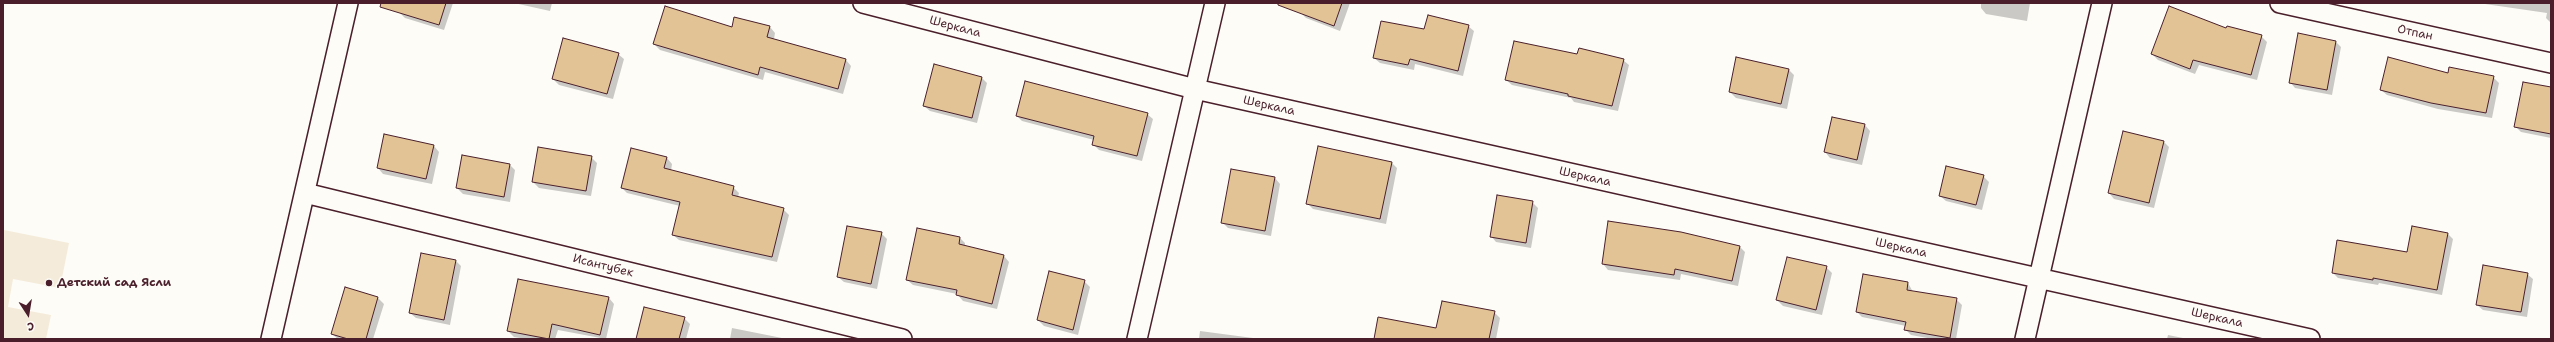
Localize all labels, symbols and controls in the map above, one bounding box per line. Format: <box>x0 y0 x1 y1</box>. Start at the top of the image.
street label: Шеркала <box>928 13 982 41</box>
street label: Отпан <box>2396 22 2434 44</box>
street label: Шеркала <box>1242 93 1296 119</box>
street label: Шеркала <box>1558 164 1612 190</box>
street label: Шеркала <box>1874 235 1928 261</box>
street label: Исантубек <box>571 252 635 280</box>
place label: Детский сад Ясли <box>57 276 171 290</box>
marker: Детский сад Ясли <box>44 278 54 288</box>
north arrow <box>8 294 48 334</box>
street label: Шеркала <box>2190 305 2244 331</box>
text: С <box>26 318 35 334</box>

